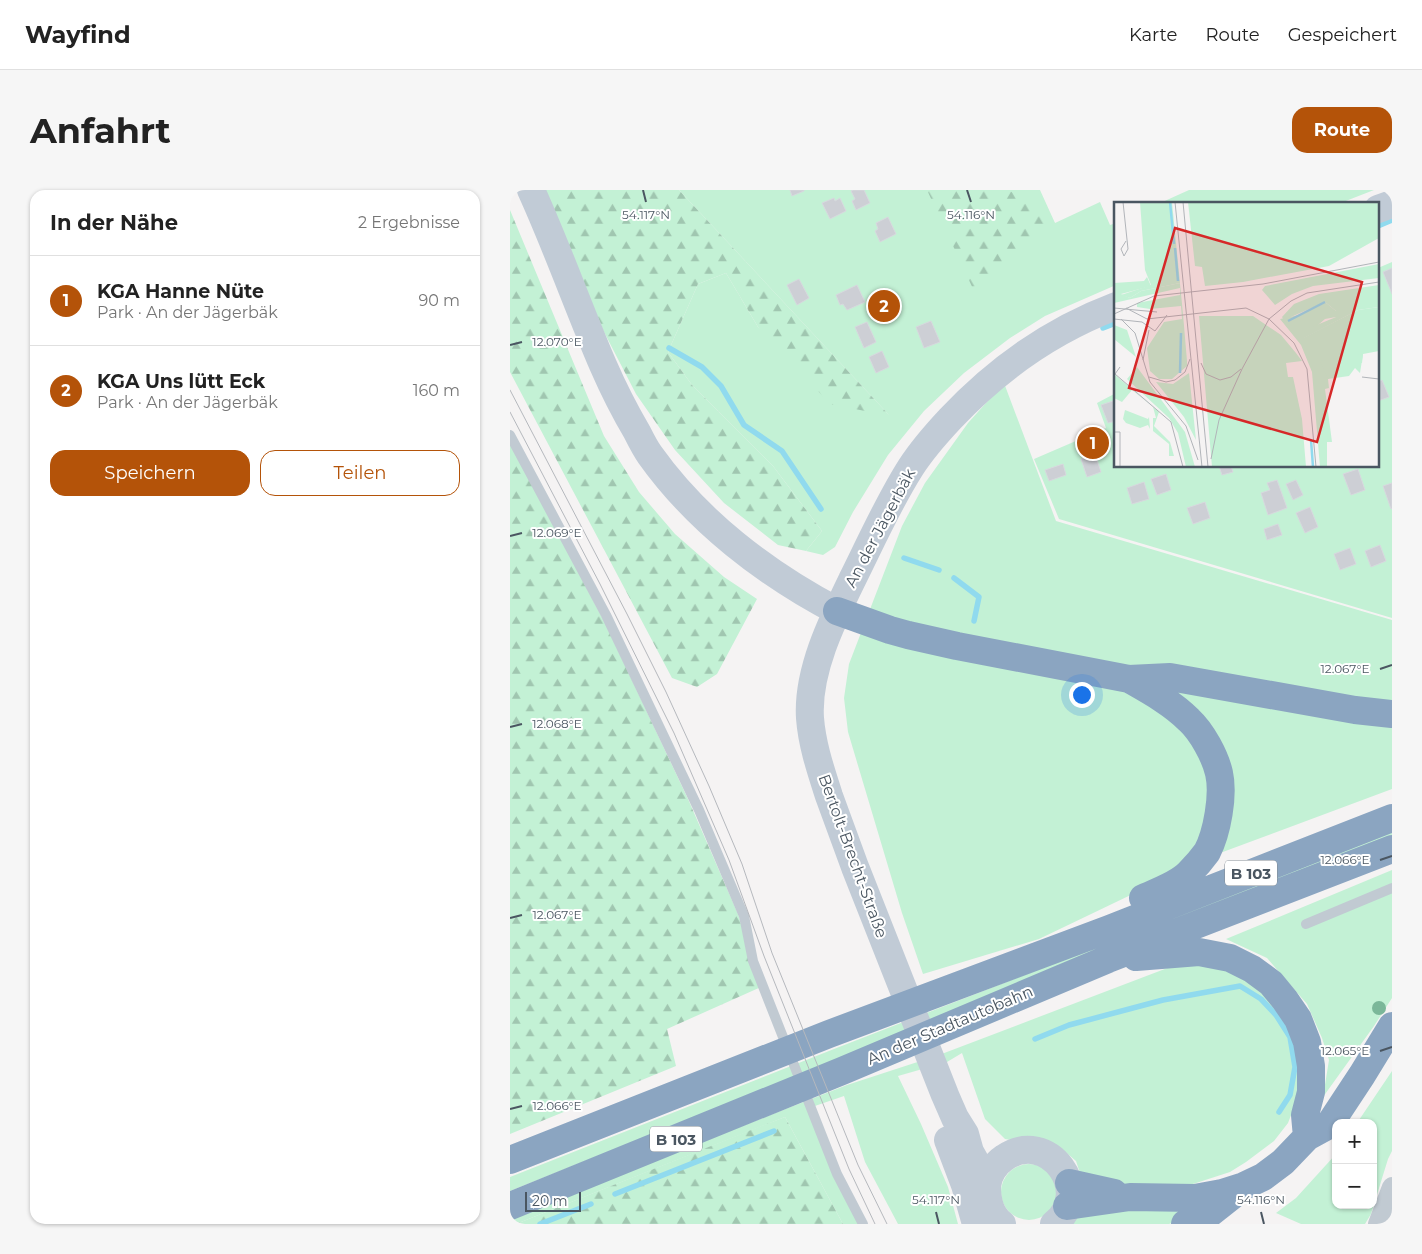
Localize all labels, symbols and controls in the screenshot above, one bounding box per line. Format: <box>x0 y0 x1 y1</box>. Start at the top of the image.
text: Wayfind <box>25 20 131 49</box>
text: Karte <box>1129 24 1177 46</box>
text: Route <box>1205 24 1260 46</box>
text: Gespeichert <box>1288 24 1397 46</box>
button: Route <box>1292 107 1392 153</box>
text: Anfahrt <box>30 109 171 152</box>
inset map <box>1114 202 1379 468</box>
text: 54.117°N <box>622 207 670 222</box>
text: 54.116°N <box>947 207 995 222</box>
text: In der Nähe <box>50 210 178 235</box>
text: 2 Ergebnisse <box>358 213 460 232</box>
text: KGA Hanne Nüte <box>97 280 264 303</box>
pin: 2 <box>868 287 900 325</box>
text: 1 <box>63 291 69 310</box>
text: 90 m <box>418 291 460 310</box>
text: Park · An der Jägerbäk <box>97 303 278 322</box>
text: 12.070°E <box>532 334 582 349</box>
text: KGA Uns lütt Eck <box>97 370 265 393</box>
text: 2 <box>61 381 71 400</box>
text: 160 m <box>413 381 460 400</box>
text: Park · An der Jägerbäk <box>97 393 278 412</box>
pin: 1 <box>1077 424 1109 462</box>
button: Speichern <box>50 450 250 496</box>
button: Teilen <box>260 450 460 496</box>
street label: An der Jägerbäk <box>841 465 920 591</box>
text: 12.069°E <box>532 525 582 540</box>
text: 12.067°E <box>1320 661 1370 676</box>
your location <box>1069 682 1095 708</box>
text: 12.068°E <box>532 716 582 731</box>
street label: Bertolt-Brecht-Straße <box>814 771 892 941</box>
text: 12.066°E <box>1320 852 1370 867</box>
road number: B 103 <box>1225 860 1277 886</box>
text: 12.067°E <box>532 907 582 922</box>
street label: An der Stadtautobahn <box>864 981 1036 1069</box>
text: 12.065°E <box>1321 1043 1369 1058</box>
text: 12.066°E <box>532 1098 582 1113</box>
map controls <box>1332 1119 1377 1209</box>
button: + <box>1332 1119 1377 1164</box>
road number: B 103 <box>650 1126 702 1152</box>
button: − <box>1332 1164 1377 1209</box>
scale bar <box>525 1189 581 1212</box>
text: 20 m <box>532 1192 568 1210</box>
text: 54.117°N <box>912 1192 960 1207</box>
text: 54.116°N <box>1237 1192 1285 1207</box>

